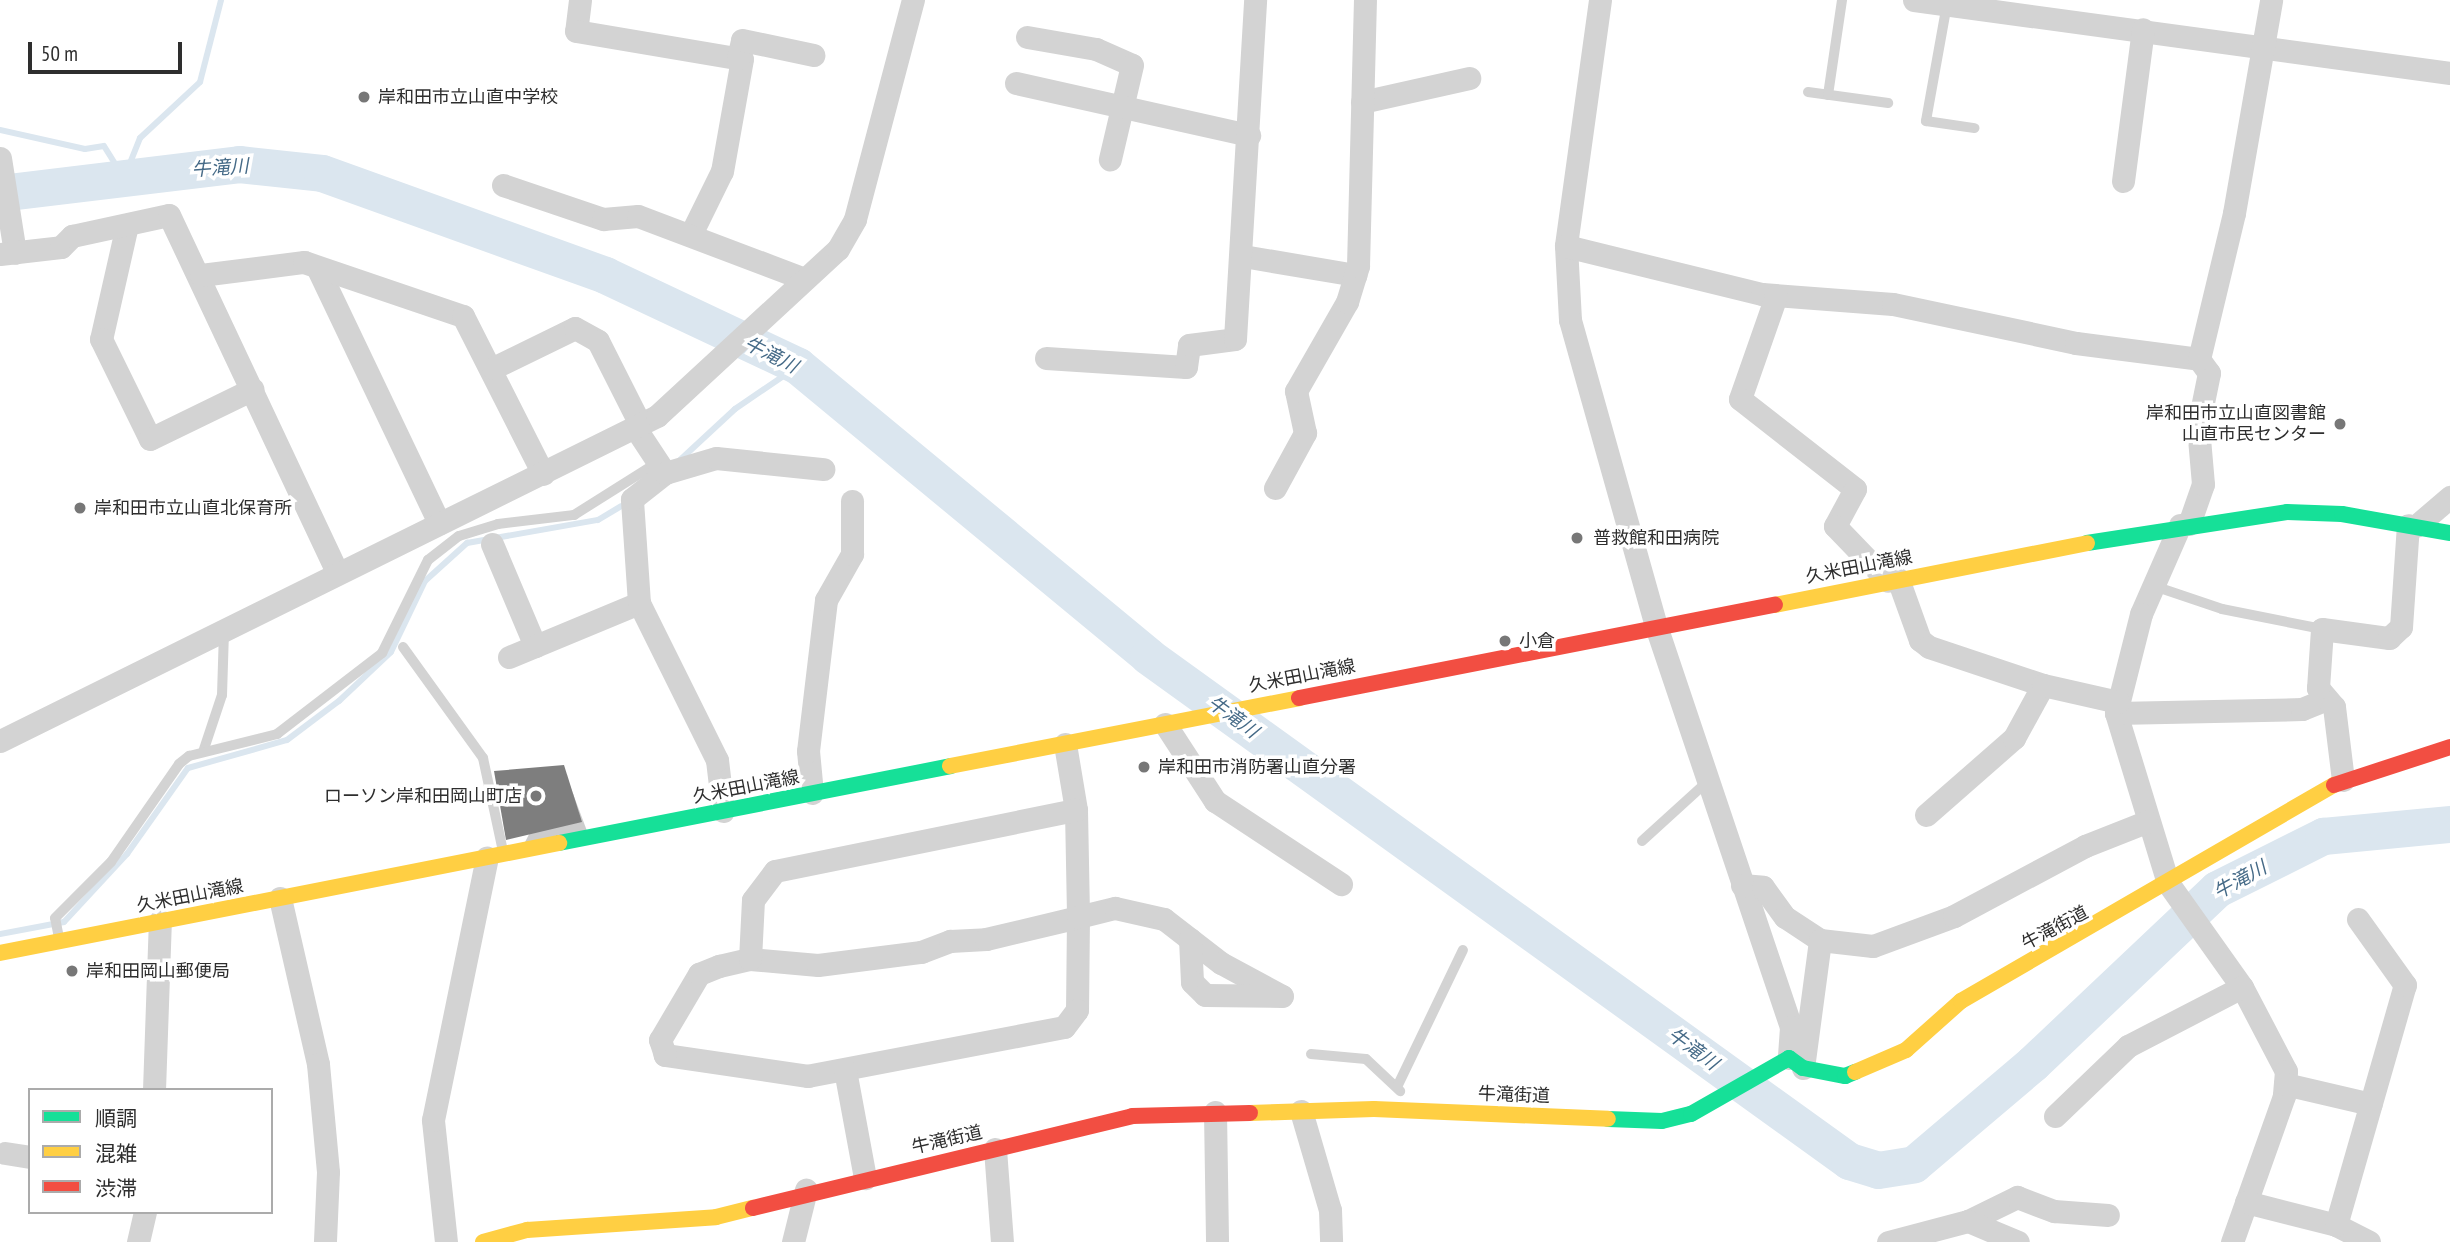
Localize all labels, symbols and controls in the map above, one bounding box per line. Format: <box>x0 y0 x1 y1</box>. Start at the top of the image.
scale bar <box>32 28 186 72</box>
text: 50 m <box>41 40 78 67</box>
place label: 岸和田市立山直中学校 <box>378 86 558 108</box>
marker: 岸和田市立山直中学校 <box>356 89 372 105</box>
water label: 牛滝川 <box>191 155 249 181</box>
water label: 牛滝川 <box>740 332 802 378</box>
place label: 岸和田市立山直図書館 山直市民センター <box>2146 403 2326 446</box>
marker: 岸和田市立山直図書館 山直市民センター <box>2332 416 2348 432</box>
place label: 岸和田市立山直北保育所 <box>94 497 292 519</box>
marker: 岸和田市立山直北保育所 <box>72 500 88 516</box>
place label: 普救館和田病院 <box>1593 527 1719 549</box>
marker: 普救館和田病院 <box>1567 528 1587 548</box>
street label: 久米田山滝線 <box>1804 546 1914 588</box>
place label: 小倉 <box>1519 630 1555 652</box>
marker: 小倉 <box>1497 633 1513 649</box>
street label: 久米田山滝線 <box>1247 655 1357 697</box>
water label: 牛滝川 <box>1203 691 1263 743</box>
place label: 岸和田市消防署山直分署 <box>1158 756 1356 778</box>
marker: 岸和田市消防署山直分署 <box>1136 759 1152 775</box>
street label: 久米田山滝線 <box>691 766 801 808</box>
place label: ローソン岸和田岡山町店 <box>324 785 522 807</box>
marker: ローソン岸和田岡山町店 <box>528 788 544 804</box>
water label: 牛滝川 <box>2210 856 2270 904</box>
street label: 久米田山滝線 <box>135 875 245 917</box>
street label: 牛滝街道 <box>2018 902 2092 954</box>
place label: 岸和田岡山郵便局 <box>86 960 230 982</box>
marker: 岸和田岡山郵便局 <box>64 963 80 979</box>
water label: 牛滝川 <box>1663 1023 1723 1075</box>
street label: 牛滝街道 <box>1478 1083 1550 1107</box>
legend <box>28 1088 273 1214</box>
text: 順調 <box>95 1105 137 1132</box>
street label: 牛滝街道 <box>909 1121 985 1159</box>
text: 混雑 <box>95 1140 137 1167</box>
text: 渋滞 <box>95 1175 137 1202</box>

